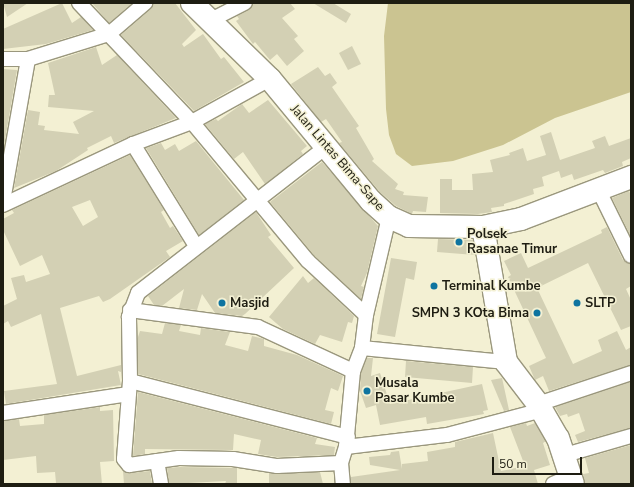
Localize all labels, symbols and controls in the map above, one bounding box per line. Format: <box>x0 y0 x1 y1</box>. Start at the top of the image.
street label: Jalan Lintas Bima-Sape <box>287 102 387 214</box>
place label: Polsek Rasanae Timur <box>467 227 557 258</box>
marker: Polsek Rasanae Timur <box>454 237 464 247</box>
place label: Terminal Kumbe <box>442 278 541 294</box>
marker: Terminal Kumbe <box>429 281 439 291</box>
place label: Masjid <box>230 295 269 311</box>
place label: SLTP <box>585 295 615 311</box>
marker: Masjid <box>217 298 227 308</box>
marker: SLTP <box>572 298 582 308</box>
place label: SMPN 3 KOta Bima <box>412 305 529 321</box>
marker: SMPN 3 KOta Bima <box>532 308 542 318</box>
place label: Musala Pasar Kumbe <box>375 376 455 407</box>
marker: Musala Pasar Kumbe <box>362 386 372 396</box>
scale bar <box>494 449 584 475</box>
text: 50 m <box>499 456 527 472</box>

